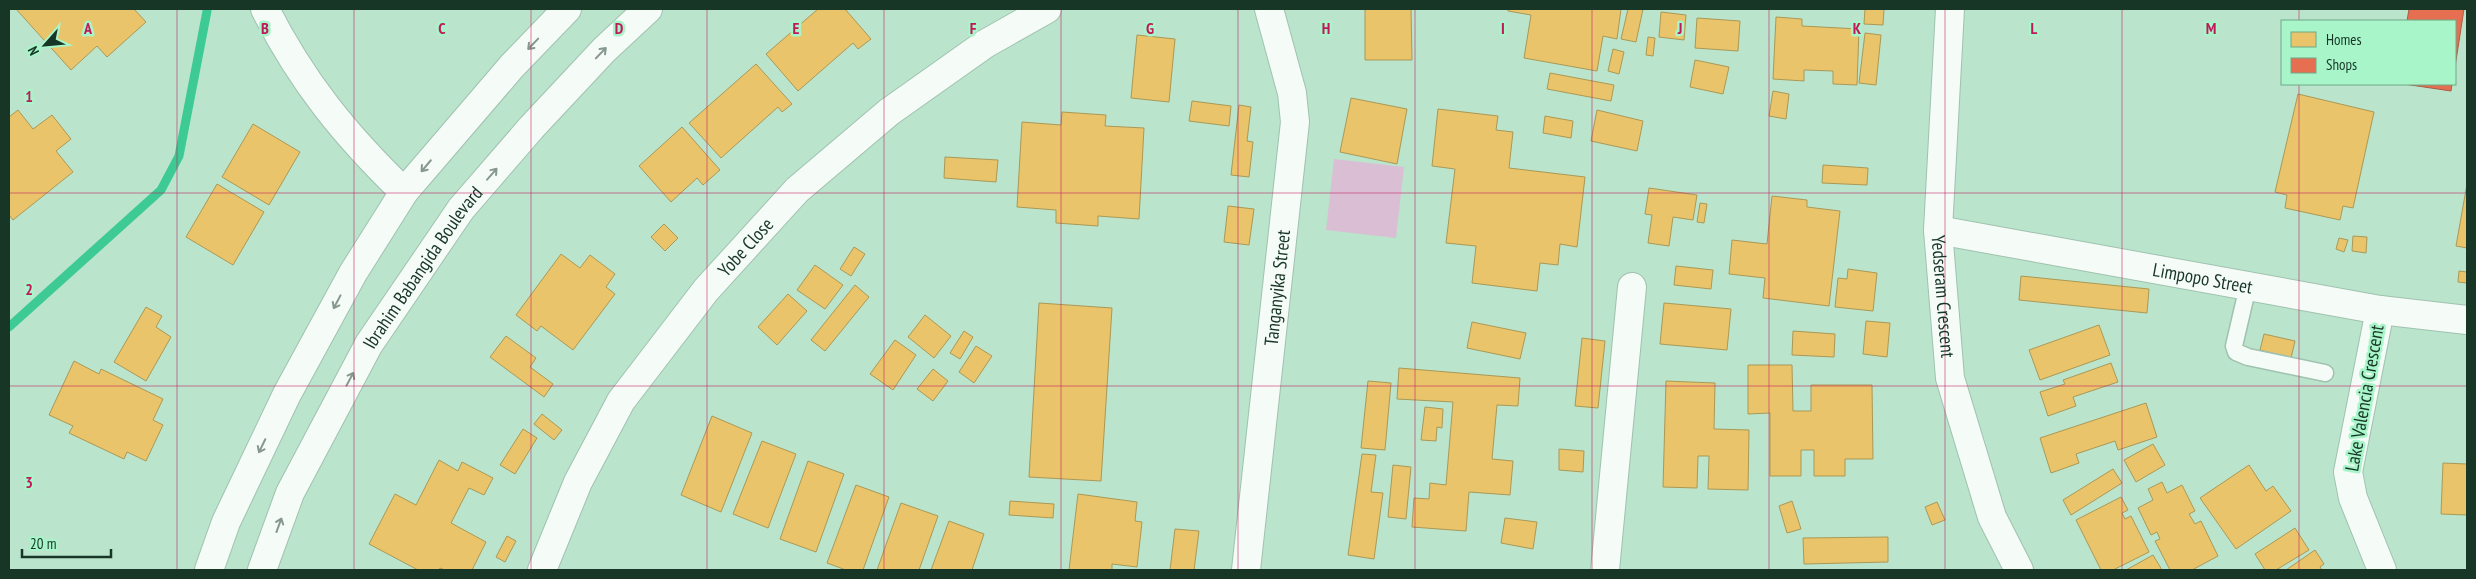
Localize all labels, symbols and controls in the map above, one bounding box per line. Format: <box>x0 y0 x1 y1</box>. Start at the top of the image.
text: A <box>83 18 93 38</box>
text: B <box>261 18 269 38</box>
text: C <box>438 18 446 38</box>
text: D <box>615 18 624 38</box>
text: E <box>793 18 800 38</box>
text: F <box>970 18 977 38</box>
text: G <box>1146 18 1154 38</box>
text: H <box>1322 18 1330 38</box>
text: I <box>1501 18 1505 38</box>
text: J <box>1677 18 1682 38</box>
text: K <box>1853 18 1862 38</box>
text: L <box>2031 18 2038 38</box>
text: M <box>2206 18 2216 38</box>
north arrow <box>20 20 70 70</box>
legend <box>2281 20 2456 85</box>
text: Homes <box>2326 30 2362 49</box>
one-way arrow <box>527 38 539 50</box>
text: N <box>24 43 43 58</box>
one-way arrow <box>595 47 607 60</box>
text: Shops <box>2326 55 2357 74</box>
text: 1 <box>25 86 33 106</box>
one-way arrow <box>421 160 432 173</box>
one-way arrow <box>486 167 497 180</box>
street label: Ibrahim Babangida Boulevard <box>357 181 488 352</box>
street label: Yobe Close <box>712 212 778 281</box>
street label: Tanganyika Street <box>1259 228 1295 347</box>
street label: Yedseram Crescent <box>1926 234 1960 359</box>
street label: Limpopo Street <box>2151 257 2255 299</box>
text: 2 <box>25 279 33 299</box>
one-way arrow <box>332 294 341 309</box>
street label: Lake Valencia Crescent <box>2339 322 2389 473</box>
one-way arrow <box>346 372 355 387</box>
one-way arrow <box>257 438 267 453</box>
text: 3 <box>25 472 33 492</box>
one-way arrow <box>275 517 284 532</box>
scale bar <box>22 526 111 558</box>
text: 20 m <box>30 534 56 553</box>

